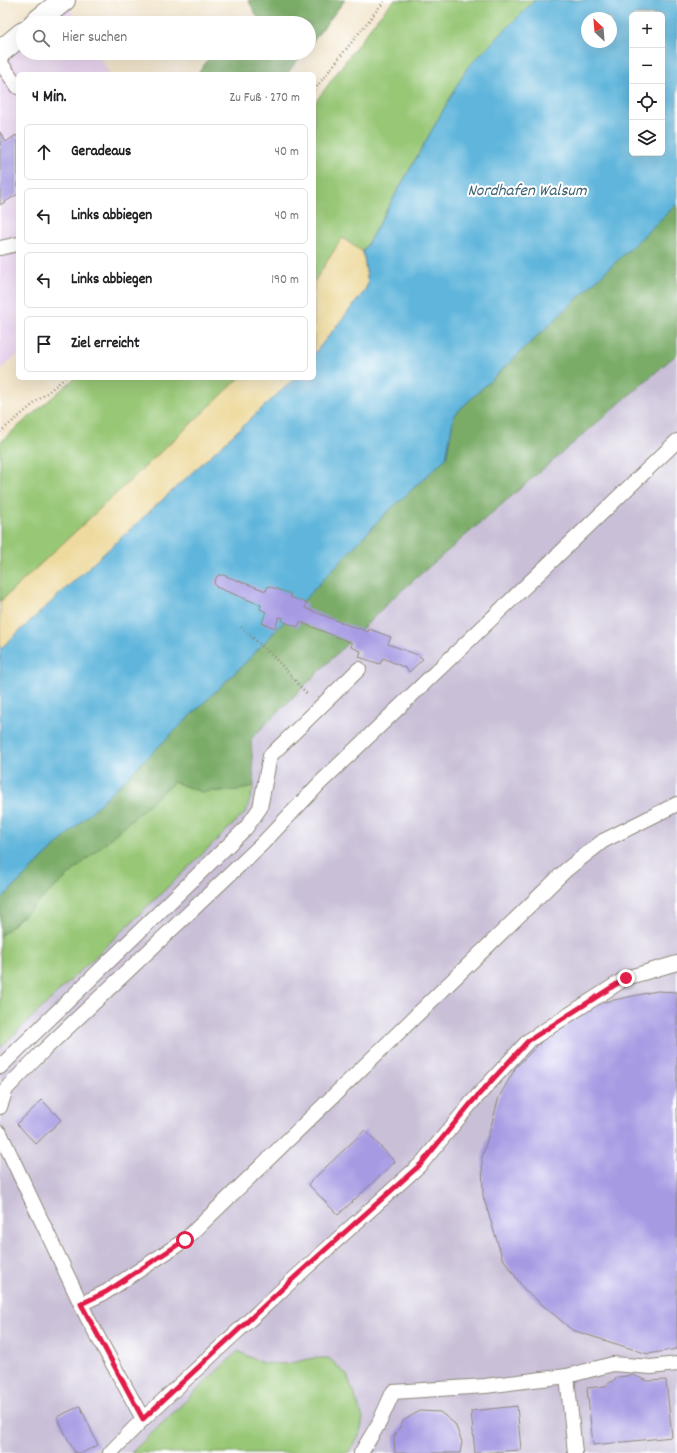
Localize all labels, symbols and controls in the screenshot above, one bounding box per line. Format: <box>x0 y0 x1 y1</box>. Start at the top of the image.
north arrow <box>581 12 617 48</box>
map controls <box>629 12 665 156</box>
button: + <box>629 12 665 48</box>
search box <box>16 16 316 60</box>
icon: search <box>30 27 52 49</box>
text: Hier suchen <box>62 27 127 49</box>
button: − <box>629 48 665 84</box>
button: locate <box>629 84 665 120</box>
text: 4 Min. <box>32 86 67 110</box>
text: Zu Fuß · 270 m <box>230 89 300 108</box>
button: layers <box>629 120 665 156</box>
icon: ahead <box>33 141 55 163</box>
text: Geradeaus <box>71 141 131 163</box>
text: 40 m <box>275 143 299 162</box>
water label: Nordhafen Walsum <box>467 180 587 204</box>
icon: left <box>33 205 55 227</box>
text: Links abbiegen <box>71 205 152 227</box>
text: 40 m <box>275 207 299 226</box>
icon: left <box>33 269 55 291</box>
text: Links abbiegen <box>71 269 152 291</box>
text: 190 m <box>271 271 299 290</box>
icon: arrive <box>33 333 55 355</box>
text: Ziel erreicht <box>71 333 139 355</box>
route end <box>617 969 635 987</box>
route start <box>176 1231 194 1249</box>

